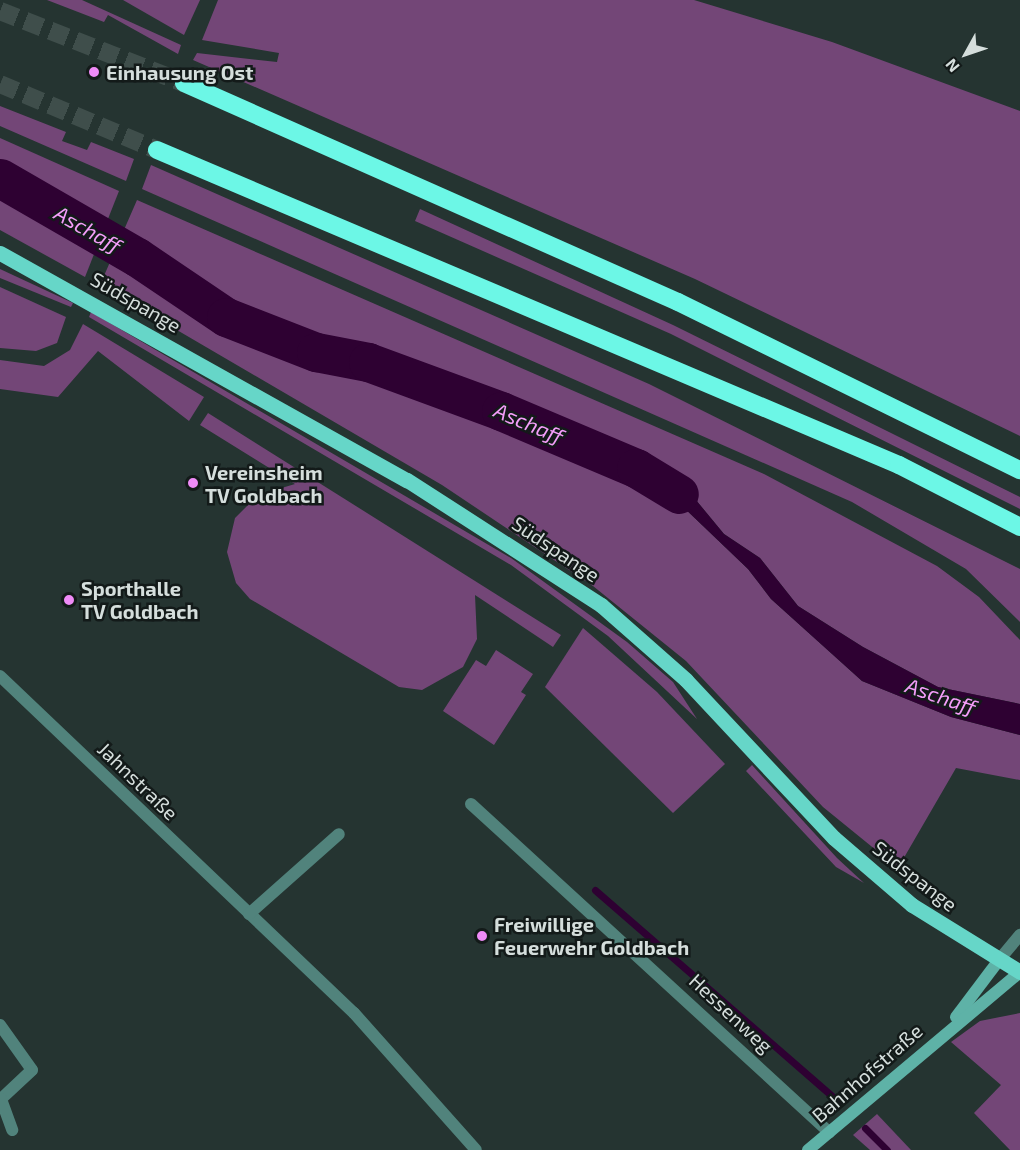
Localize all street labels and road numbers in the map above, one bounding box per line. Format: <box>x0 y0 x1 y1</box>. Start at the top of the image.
street label: Südspange <box>87 267 185 337</box>
street label: Südspange <box>508 511 604 587</box>
street label: Jahnstraße <box>93 737 183 825</box>
street label: Südspange <box>868 836 962 916</box>
street label: Hessenweg <box>684 968 778 1058</box>
street label: Bahnhofstraße <box>807 1019 927 1127</box>

